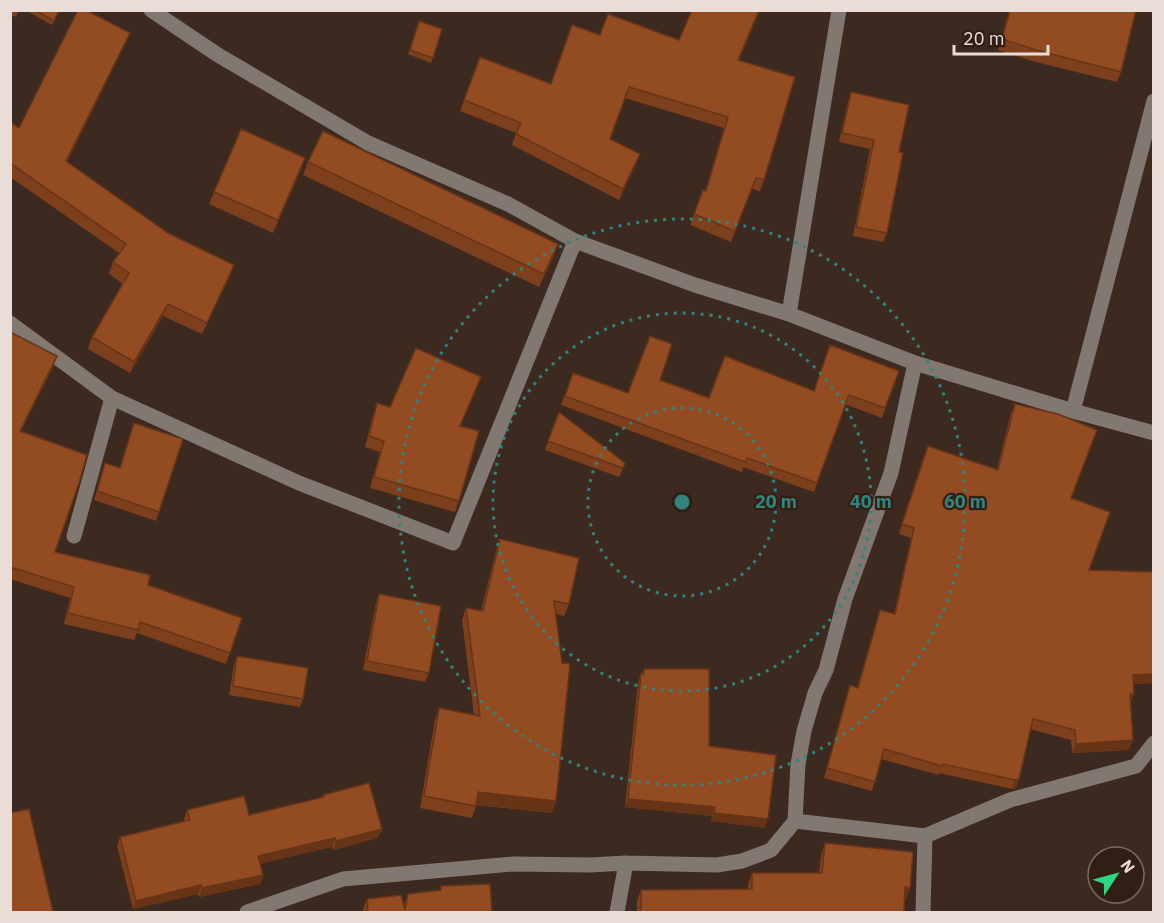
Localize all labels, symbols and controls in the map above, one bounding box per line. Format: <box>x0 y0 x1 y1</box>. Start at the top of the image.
scale bar <box>954 18 1048 56</box>
text: 20 m <box>963 27 1005 50</box>
text: 20 m <box>755 490 797 513</box>
text: 40 m <box>850 490 892 513</box>
text: 60 m <box>944 490 986 513</box>
centre of rings <box>672 492 692 512</box>
north arrow <box>1086 845 1146 905</box>
text: N <box>1117 856 1140 877</box>

